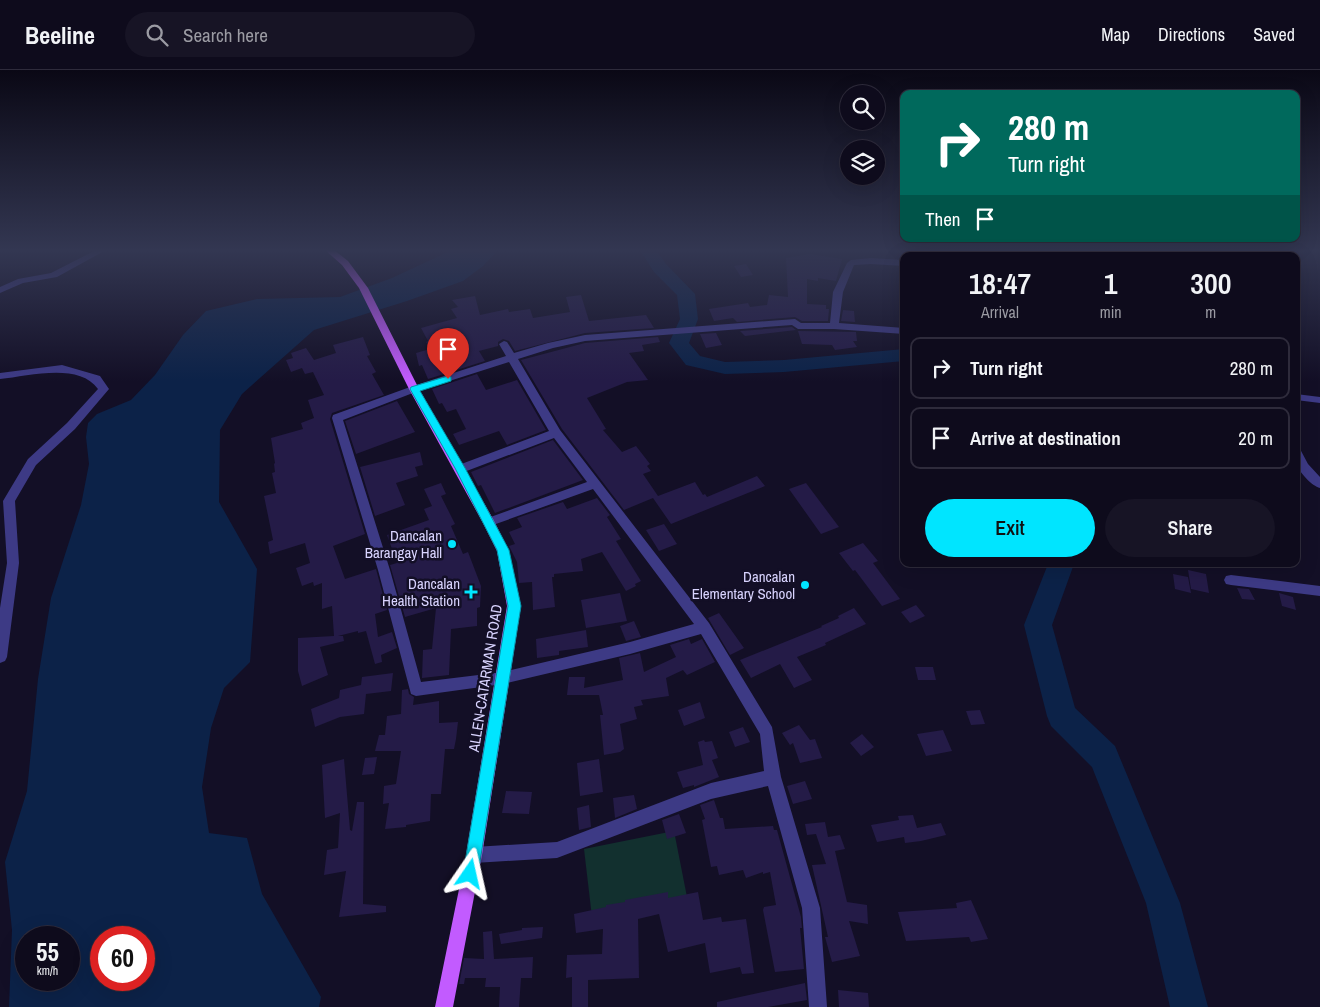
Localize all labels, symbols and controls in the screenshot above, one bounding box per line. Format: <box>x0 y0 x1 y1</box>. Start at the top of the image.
search box <box>125 12 475 57</box>
text: Beeline <box>25 19 95 51</box>
icon: search <box>143 21 171 49</box>
text: Search here <box>183 22 268 48</box>
text: Map <box>1101 22 1130 47</box>
text: Directions <box>1158 22 1225 47</box>
text: Saved <box>1253 22 1295 47</box>
map controls <box>840 85 885 185</box>
button: search <box>840 85 885 130</box>
text: 280 m <box>1008 104 1089 151</box>
icon: right <box>925 110 990 175</box>
button: layers <box>840 140 885 185</box>
text: Turn right <box>1008 149 1085 179</box>
icon: arrive <box>971 205 999 233</box>
text: Then <box>925 206 961 232</box>
text: 18:47 <box>969 263 1031 303</box>
text: 1 <box>1104 263 1118 303</box>
text: 300 <box>1190 263 1231 303</box>
text: Arrival <box>981 301 1019 323</box>
text: min <box>1100 301 1122 323</box>
text: m <box>1205 301 1216 323</box>
pin <box>427 328 469 379</box>
icon: arrive <box>434 335 462 363</box>
icon: right <box>927 354 955 382</box>
text: Turn right <box>970 355 1042 381</box>
text: 280 m <box>1230 355 1273 381</box>
icon: arrive <box>927 424 955 452</box>
text: Arrive at destination <box>970 425 1121 451</box>
text: 20 m <box>1238 425 1273 451</box>
button: Exit <box>925 499 1095 557</box>
button: Share <box>1105 499 1275 557</box>
place label: Dancalan Barangay Hall <box>365 525 442 563</box>
marker: Dancalan Barangay Hall <box>446 538 458 550</box>
place label: Dancalan Elementary School <box>692 566 795 604</box>
place label: Dancalan Health Station <box>382 573 460 611</box>
marker: Dancalan Elementary School <box>799 579 811 591</box>
marker: Dancalan Health Station <box>464 585 478 599</box>
street label: ALLEN-CATARMAN ROAD <box>463 603 507 754</box>
position arrow <box>443 847 495 899</box>
speed limit sign: 60 <box>90 926 155 991</box>
text: 55 <box>36 935 59 969</box>
text: km/h <box>37 963 58 979</box>

